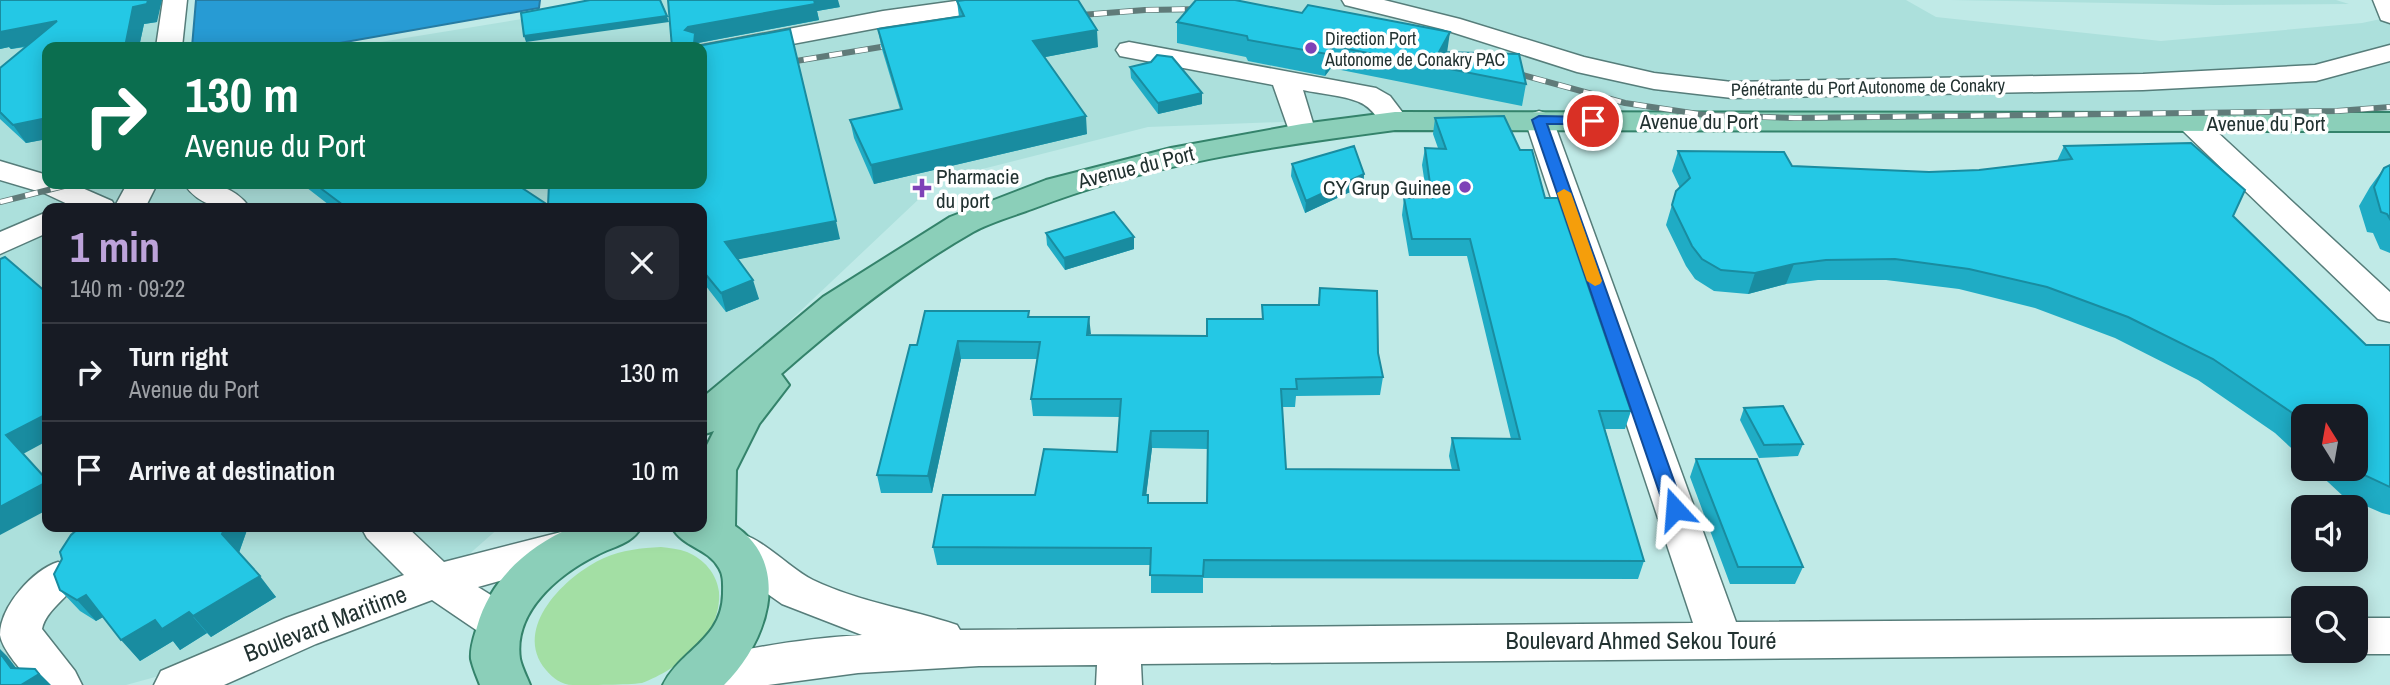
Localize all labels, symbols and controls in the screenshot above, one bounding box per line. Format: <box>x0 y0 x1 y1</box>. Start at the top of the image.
place label: Direction Port Autonome de Conakry PAC <box>1324 26 1505 72</box>
marker: Direction Port Autonome de Conakry PAC <box>1303 40 1319 56</box>
text: 130 m <box>185 61 299 127</box>
icon: right <box>70 70 161 161</box>
street label: Pénétrante du Port Autonome de Conakry <box>1731 72 2006 102</box>
pin <box>1563 91 1623 151</box>
icon: arrive <box>1574 102 1612 140</box>
street label: Avenue du Port <box>1639 107 1758 136</box>
street label: Avenue du Port <box>2206 109 2325 138</box>
text: Avenue du Port <box>185 124 365 167</box>
street label: Avenue du Port <box>1074 139 1197 196</box>
place label: Pharmacie du port <box>936 162 1019 215</box>
place label: CY Grup Guinee <box>1323 173 1451 202</box>
marker: CY Grup Guinee <box>1457 179 1473 195</box>
marker: Pharmacie du port <box>914 180 930 196</box>
text: 1 min <box>70 219 160 275</box>
button: close <box>605 226 679 300</box>
text: 140 m · 09:22 <box>70 273 185 304</box>
text: Turn right <box>129 339 228 374</box>
icon: right <box>70 353 108 391</box>
text: 130 m <box>620 355 679 390</box>
text: Avenue du Port <box>129 374 259 405</box>
north arrow <box>2291 404 2368 481</box>
map controls <box>2291 404 2368 663</box>
icon: arrive <box>70 451 108 489</box>
text: Arrive at destination <box>129 453 335 488</box>
text: 10 m <box>632 453 679 488</box>
position arrow <box>1638 472 1712 546</box>
button: sound <box>2291 495 2368 572</box>
street label: Boulevard Maritime <box>239 577 411 669</box>
button: search <box>2291 586 2368 663</box>
street label: Boulevard Ahmed Sekou Touré <box>1506 624 1776 656</box>

